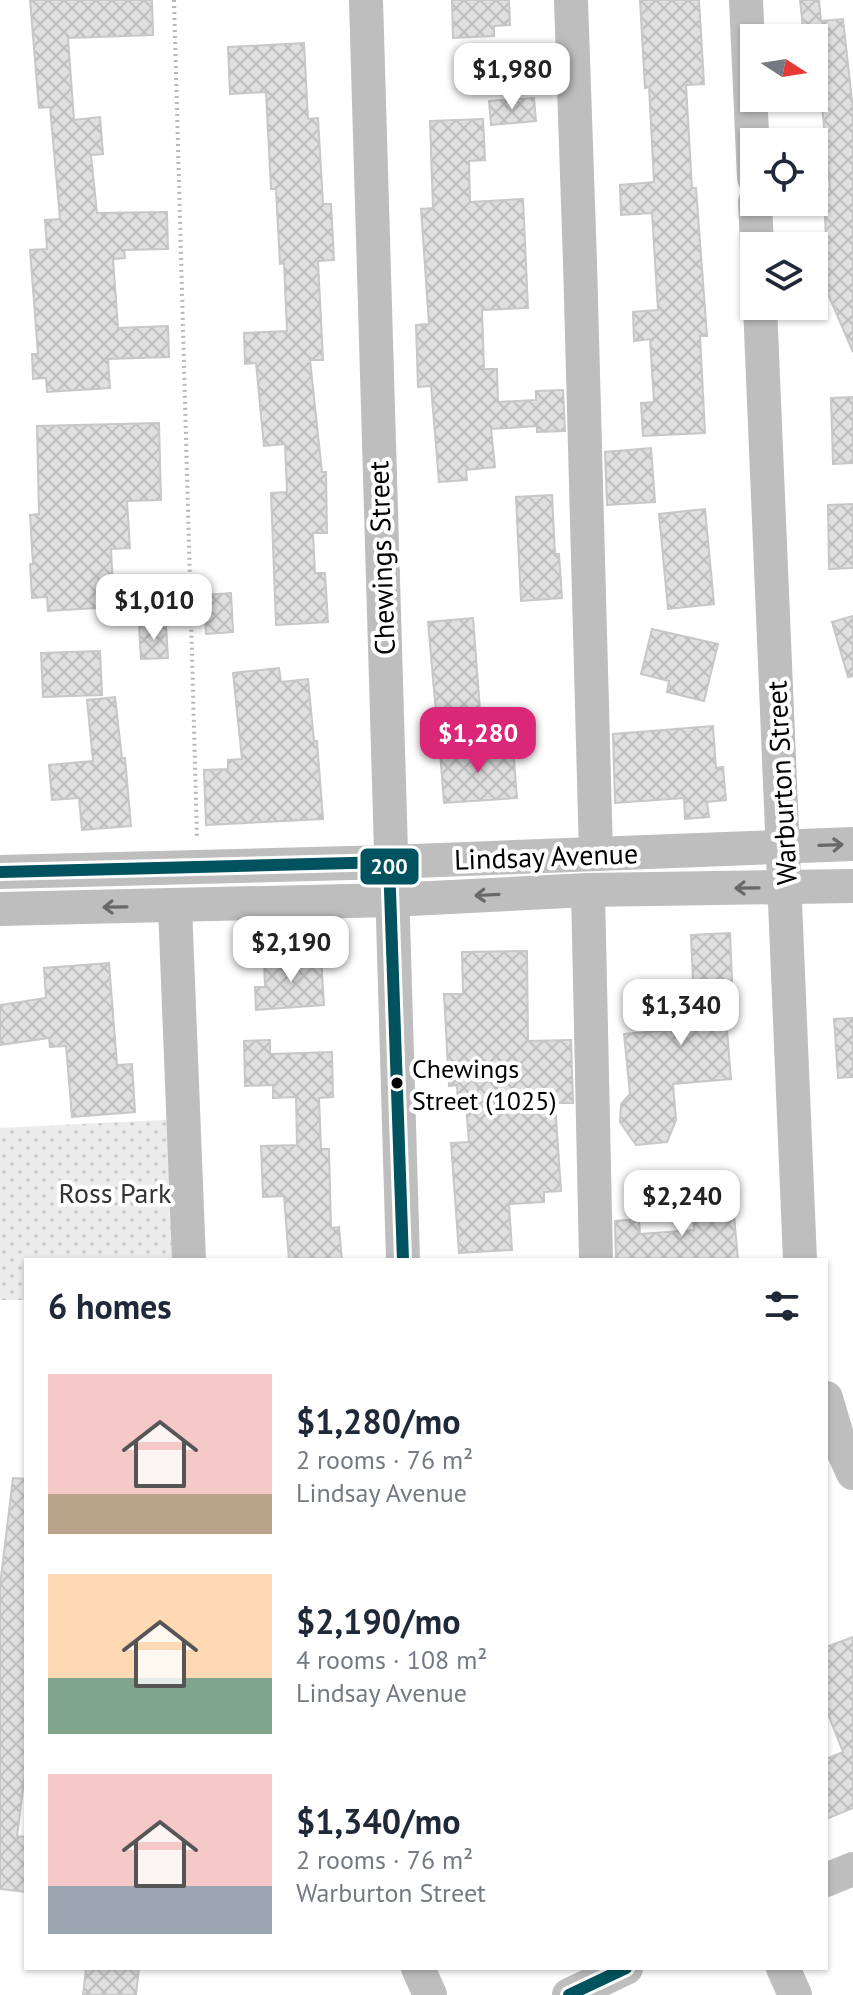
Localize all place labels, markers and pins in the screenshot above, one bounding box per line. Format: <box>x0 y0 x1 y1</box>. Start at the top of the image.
pin: $1,980 <box>447 43 577 111</box>
pin: $1,010 <box>89 574 219 642</box>
pin: $1,280 <box>413 707 543 775</box>
pin: $2,190 <box>226 916 356 984</box>
pin: $1,340 <box>616 979 746 1047</box>
place label: Chewings Street (1025) <box>412 1052 557 1117</box>
marker: Chewings Street (1025) <box>389 1075 405 1091</box>
pin: $2,240 <box>617 1170 747 1238</box>

